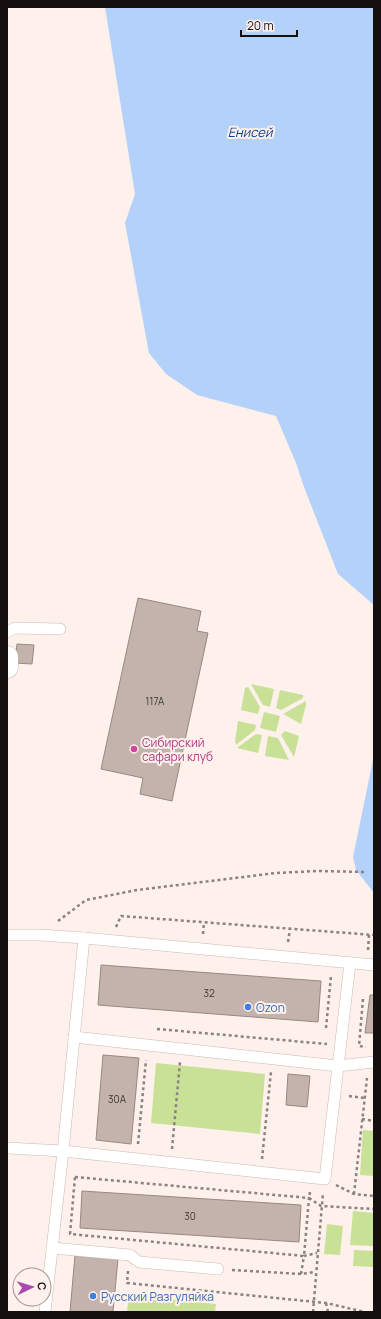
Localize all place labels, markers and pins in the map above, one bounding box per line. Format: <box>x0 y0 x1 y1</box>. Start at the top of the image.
place label: Сибирский сафари клуб <box>142 734 213 765</box>
marker: Сибирский сафари клуб <box>129 744 139 754</box>
place label: Ozon <box>256 999 285 1016</box>
marker: Ozon <box>243 1002 253 1012</box>
place label: Русский Разгуляйка <box>101 1288 214 1305</box>
marker: Русский Разгуляйка <box>88 1291 98 1301</box>

